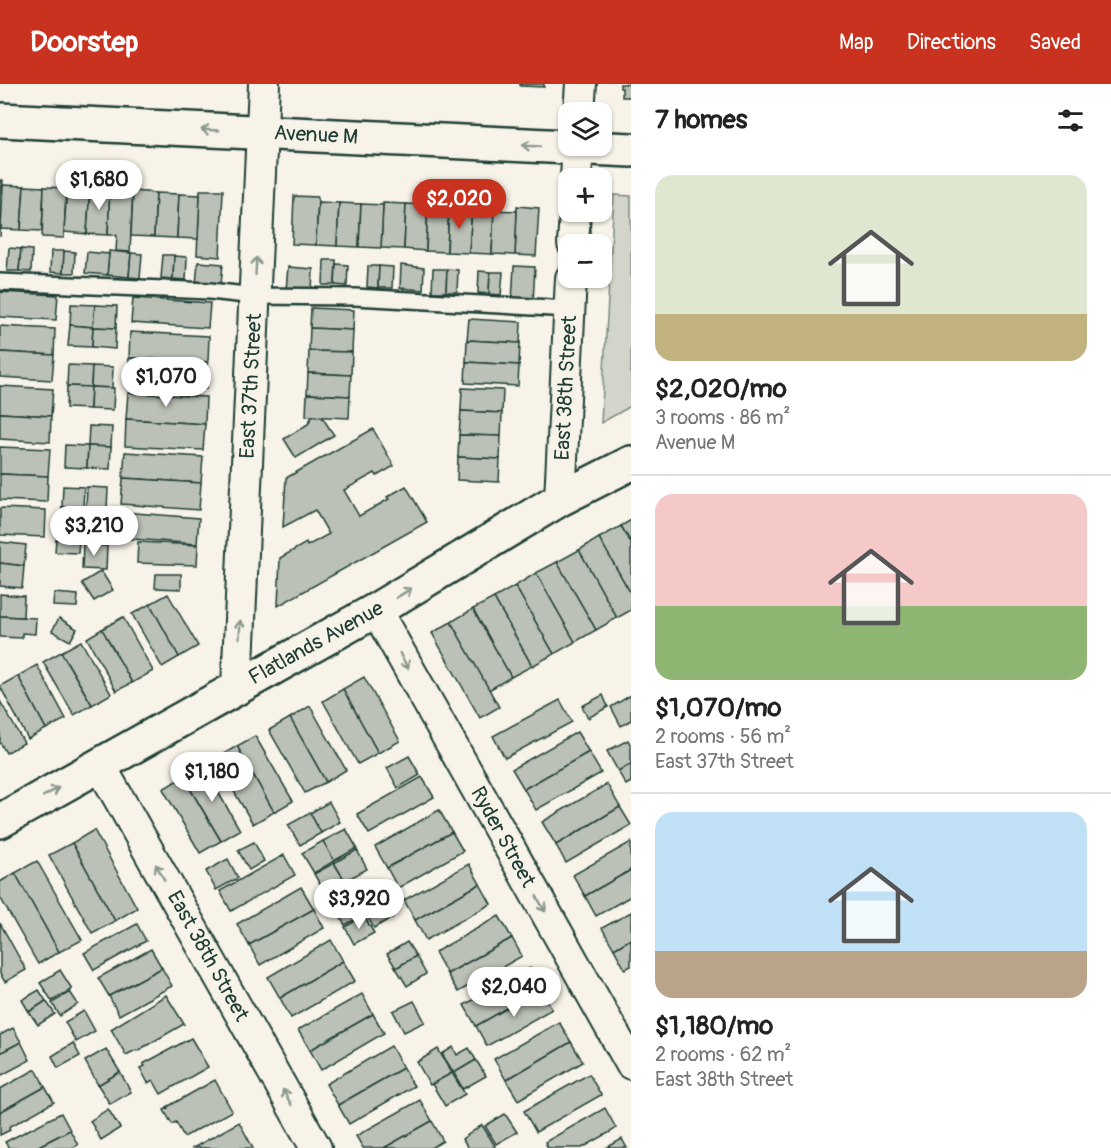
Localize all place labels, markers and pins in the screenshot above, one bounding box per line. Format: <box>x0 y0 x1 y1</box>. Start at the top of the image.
pin: $1,680 <box>50 160 148 211</box>
pin: $2,020 <box>410 179 508 230</box>
pin: $1,070 <box>117 357 215 408</box>
pin: $3,210 <box>45 506 143 557</box>
pin: $1,180 <box>163 752 261 803</box>
pin: $3,920 <box>310 879 408 930</box>
pin: $2,040 <box>465 967 563 1018</box>

